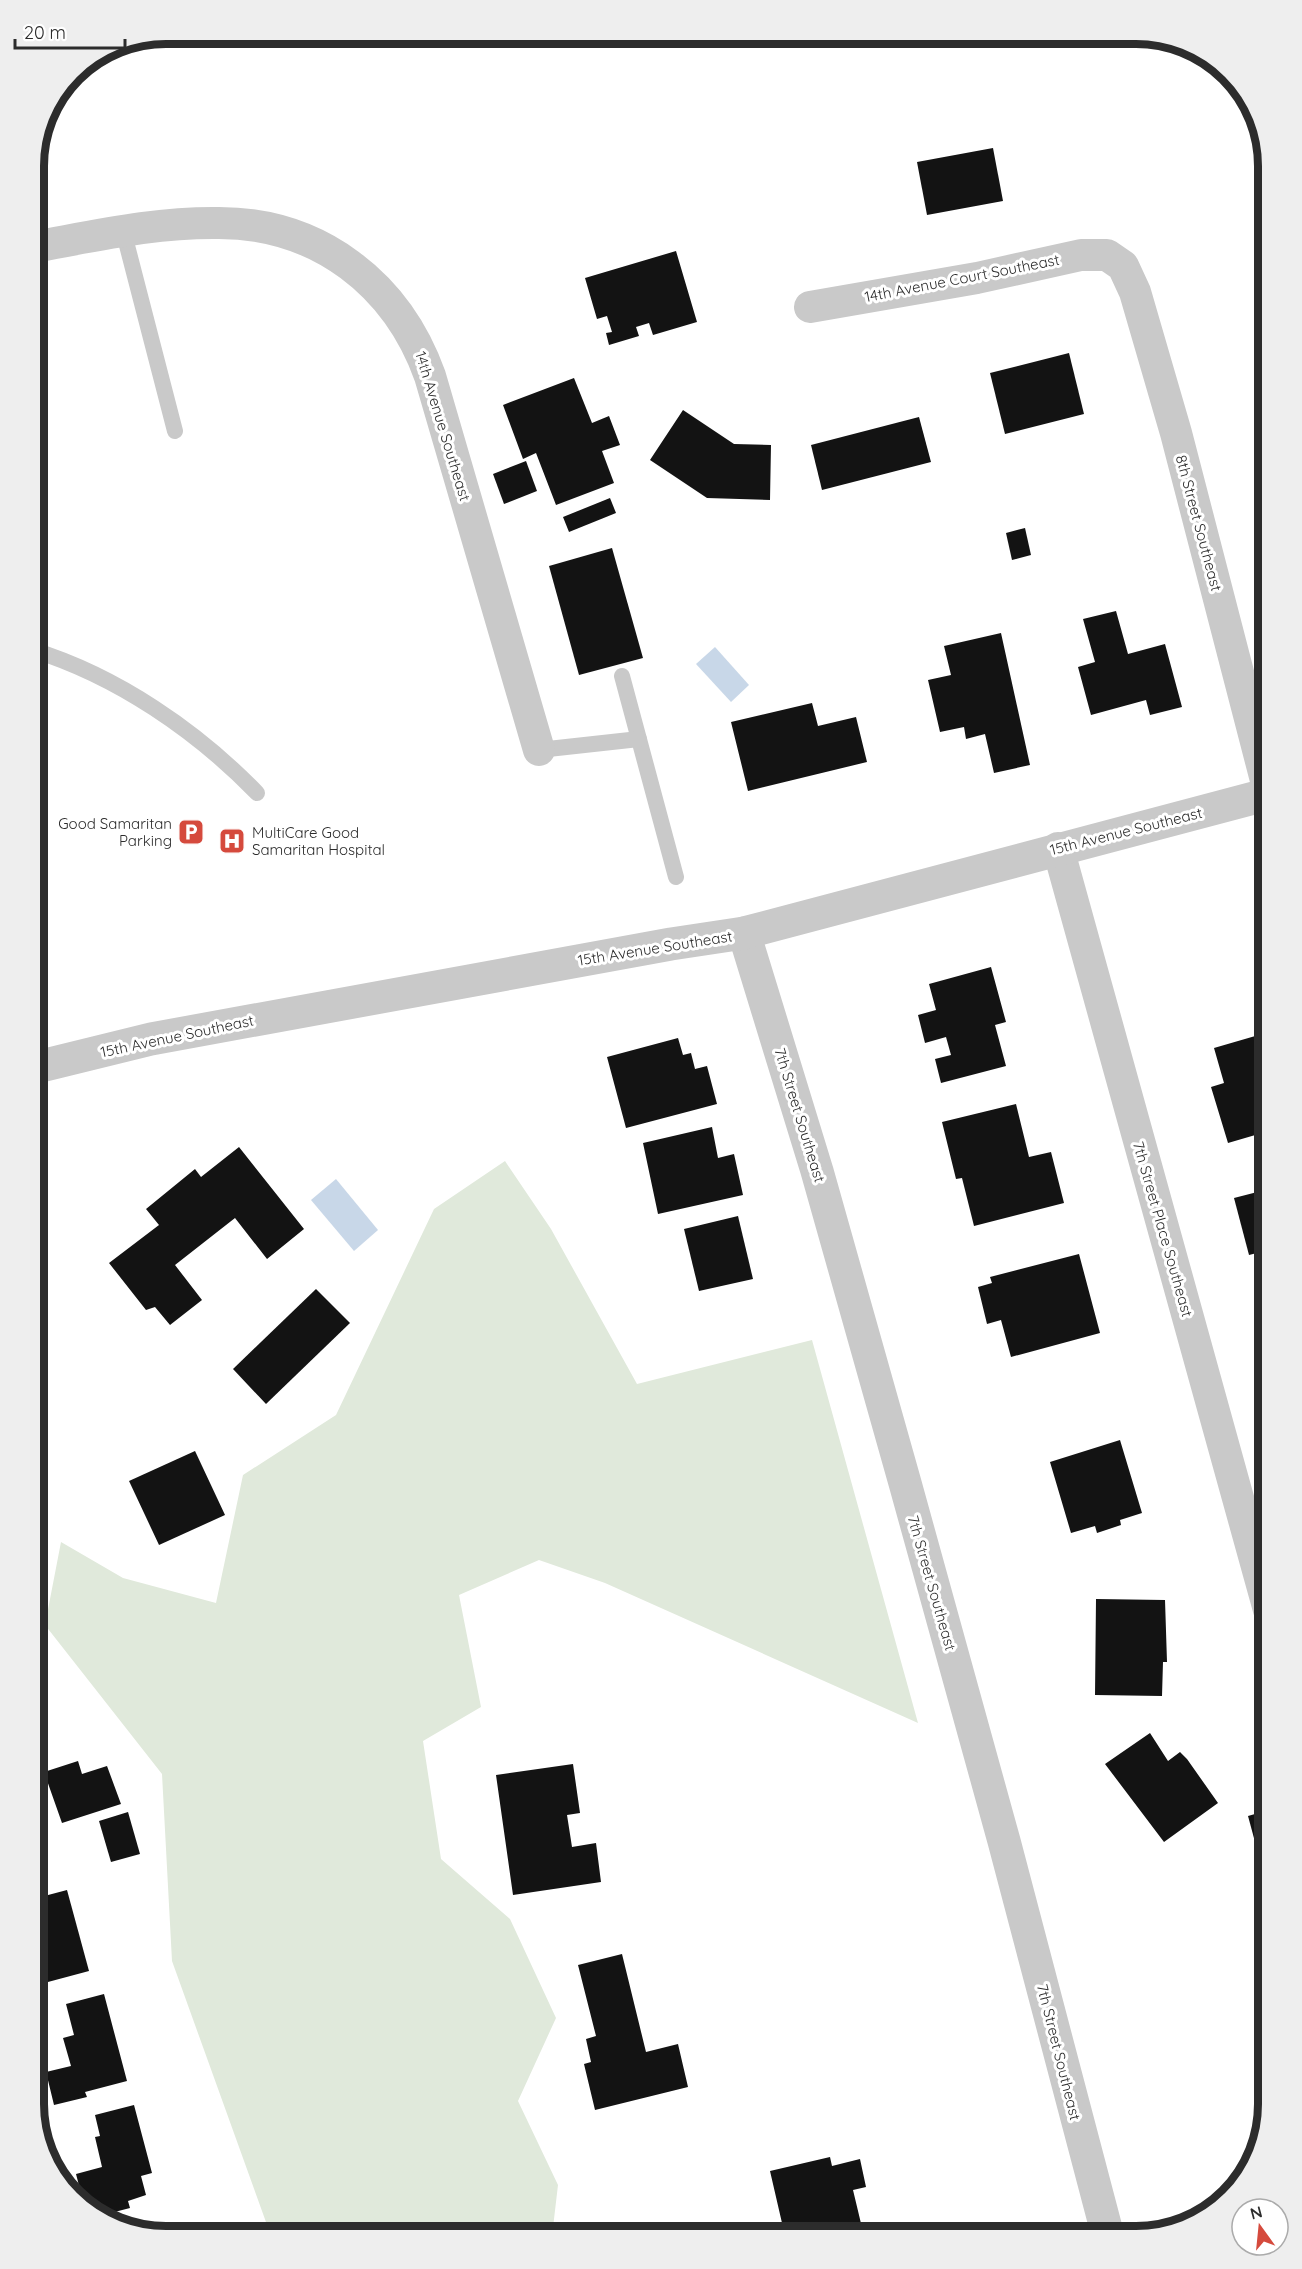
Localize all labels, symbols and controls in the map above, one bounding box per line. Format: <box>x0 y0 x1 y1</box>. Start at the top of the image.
scale bar <box>15 12 124 50</box>
text: 20 m <box>24 21 66 44</box>
street label: 14th Avenue Court Southeast <box>863 250 1061 306</box>
street label: 14th Avenue Southeast <box>411 349 475 503</box>
street label: 8th Street Southeast <box>1172 453 1226 593</box>
street label: 15th Avenue Southeast <box>1048 803 1204 859</box>
place label: Good Samaritan Parking <box>58 814 172 850</box>
parking icon: Good Samaritan Parking <box>176 817 206 847</box>
place label: MultiCare Good Samaritan Hospital <box>252 823 385 859</box>
hospital icon: MultiCare Good Samaritan Hospital <box>217 826 247 856</box>
street label: 15th Avenue Southeast <box>576 926 734 970</box>
street label: 15th Avenue Southeast <box>99 1010 255 1062</box>
street label: 7th Street Southeast <box>770 1045 830 1185</box>
street label: 7th Street Place Southeast <box>1129 1139 1197 1319</box>
street label: 7th Street Southeast <box>904 1513 960 1653</box>
street label: 7th Street Southeast <box>1033 1982 1085 2122</box>
north arrow <box>1230 2197 1290 2257</box>
text: N <box>1248 2201 1264 2224</box>

